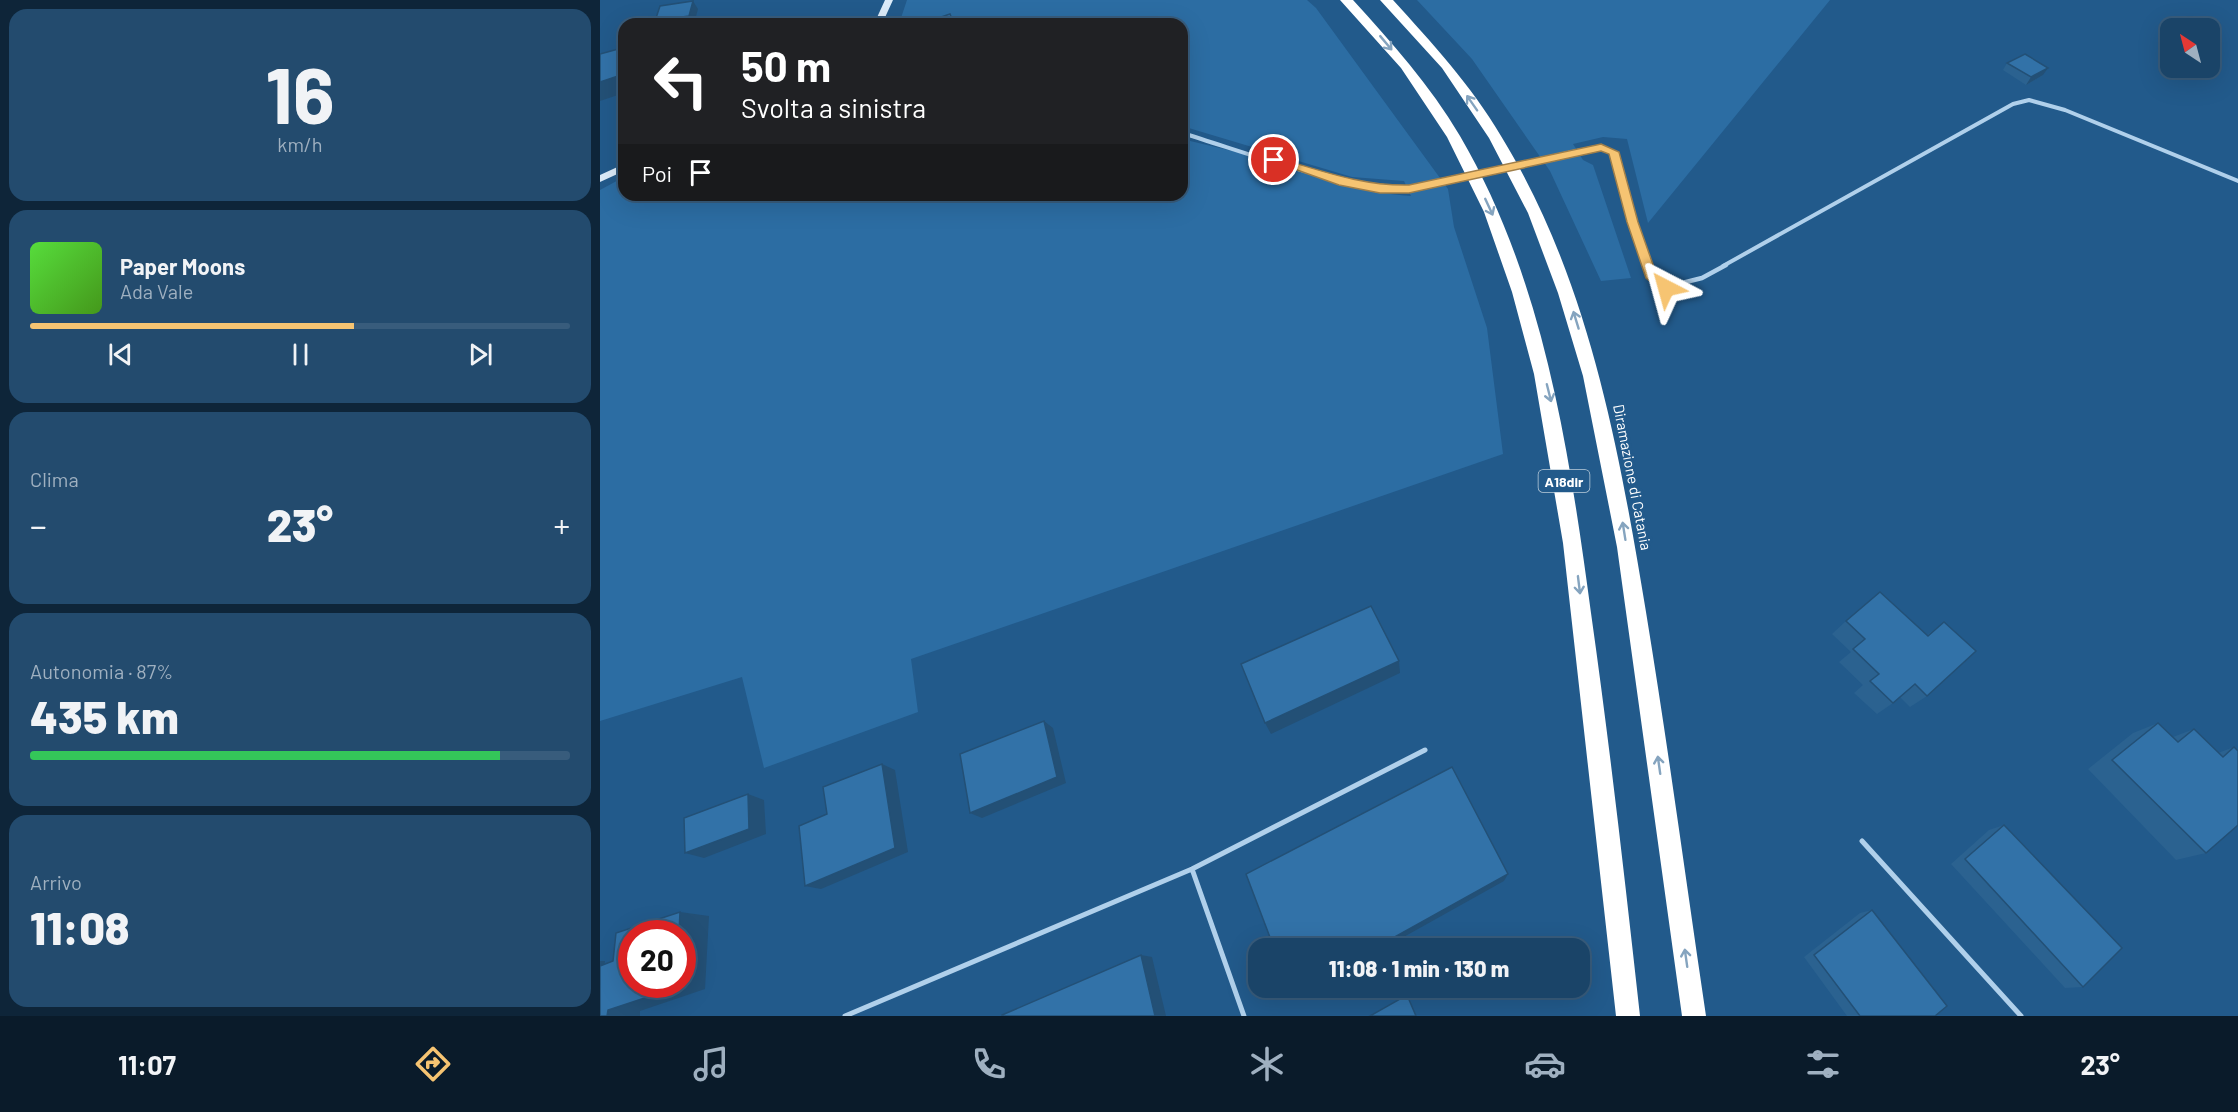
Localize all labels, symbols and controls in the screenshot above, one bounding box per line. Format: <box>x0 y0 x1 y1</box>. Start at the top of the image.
north arrow <box>2160 18 2220 78</box>
map controls <box>2160 18 2220 78</box>
one-way arrow <box>1379 34 1392 50</box>
text: 50 m <box>741 40 831 90</box>
icon: left <box>642 42 720 120</box>
text: 16 <box>265 46 335 140</box>
text: Svolta a sinistra <box>741 91 926 123</box>
one-way arrow <box>1466 95 1478 111</box>
text: km/h <box>277 132 323 156</box>
pin <box>1248 134 1299 185</box>
icon: arrive <box>1257 143 1290 176</box>
icon: arrive <box>684 156 717 189</box>
text: Poi <box>642 160 672 186</box>
one-way arrow <box>1484 198 1495 216</box>
text: Paper Moons <box>120 253 245 279</box>
position arrow <box>1634 256 1698 320</box>
text: Ada Vale <box>120 279 193 303</box>
one-way arrow <box>1570 311 1581 330</box>
icon: previous <box>104 338 137 371</box>
icon: pause <box>284 338 317 371</box>
icon: next <box>464 338 497 371</box>
one-way arrow <box>1543 383 1555 402</box>
street label: Diramazione di Catania <box>1610 403 1656 551</box>
text: Clima <box>30 467 79 491</box>
road number: A18dir <box>1538 470 1590 492</box>
text: 23° <box>267 497 333 551</box>
text: − <box>30 505 47 545</box>
text: + <box>553 505 570 545</box>
one-way arrow <box>1618 521 1629 541</box>
one-way arrow <box>1574 575 1585 595</box>
text: Autonomia · 87% <box>30 659 173 683</box>
text: 435 km <box>30 689 179 743</box>
one-way arrow <box>1654 756 1665 775</box>
text: Arrivo <box>30 870 82 894</box>
text: 11:08 <box>30 900 130 954</box>
speed limit sign: 20 <box>618 920 696 998</box>
one-way arrow <box>1681 949 1692 968</box>
text: 11:08 · 1 min · 130 m <box>1329 955 1509 981</box>
icon: directions <box>412 1043 454 1085</box>
icon: music <box>690 1043 732 1085</box>
icon: phone <box>968 1043 1010 1085</box>
icon: climate <box>1246 1043 1288 1085</box>
icon: car <box>1524 1043 1566 1085</box>
icon: filters <box>1802 1043 1844 1085</box>
text: 11:07 <box>118 1048 176 1080</box>
text: 23° <box>2080 1048 2120 1080</box>

